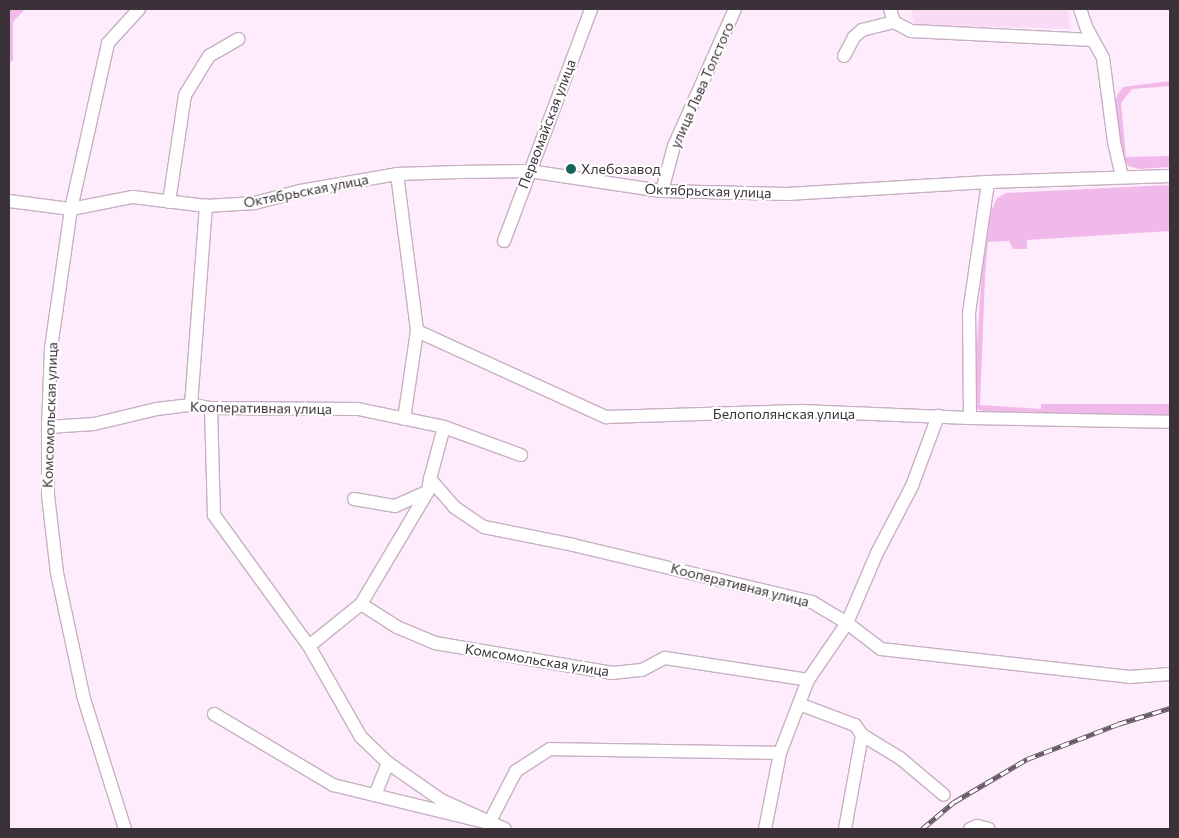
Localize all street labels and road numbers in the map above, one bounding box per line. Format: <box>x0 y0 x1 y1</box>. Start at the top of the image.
street label: улица Льва Толстого <box>667 19 737 151</box>
street label: Первомайская улица <box>515 57 579 191</box>
street label: Октябрьская улица <box>242 171 370 211</box>
street label: Октябрьская улица <box>644 180 772 202</box>
street label: Комсомольская улица <box>39 342 61 488</box>
street label: Кооперативная улица <box>190 398 332 418</box>
street label: Белополянская улица <box>713 406 855 422</box>
street label: Кооперативная улица <box>669 560 811 610</box>
street label: Комсомольская улица <box>464 640 610 680</box>

